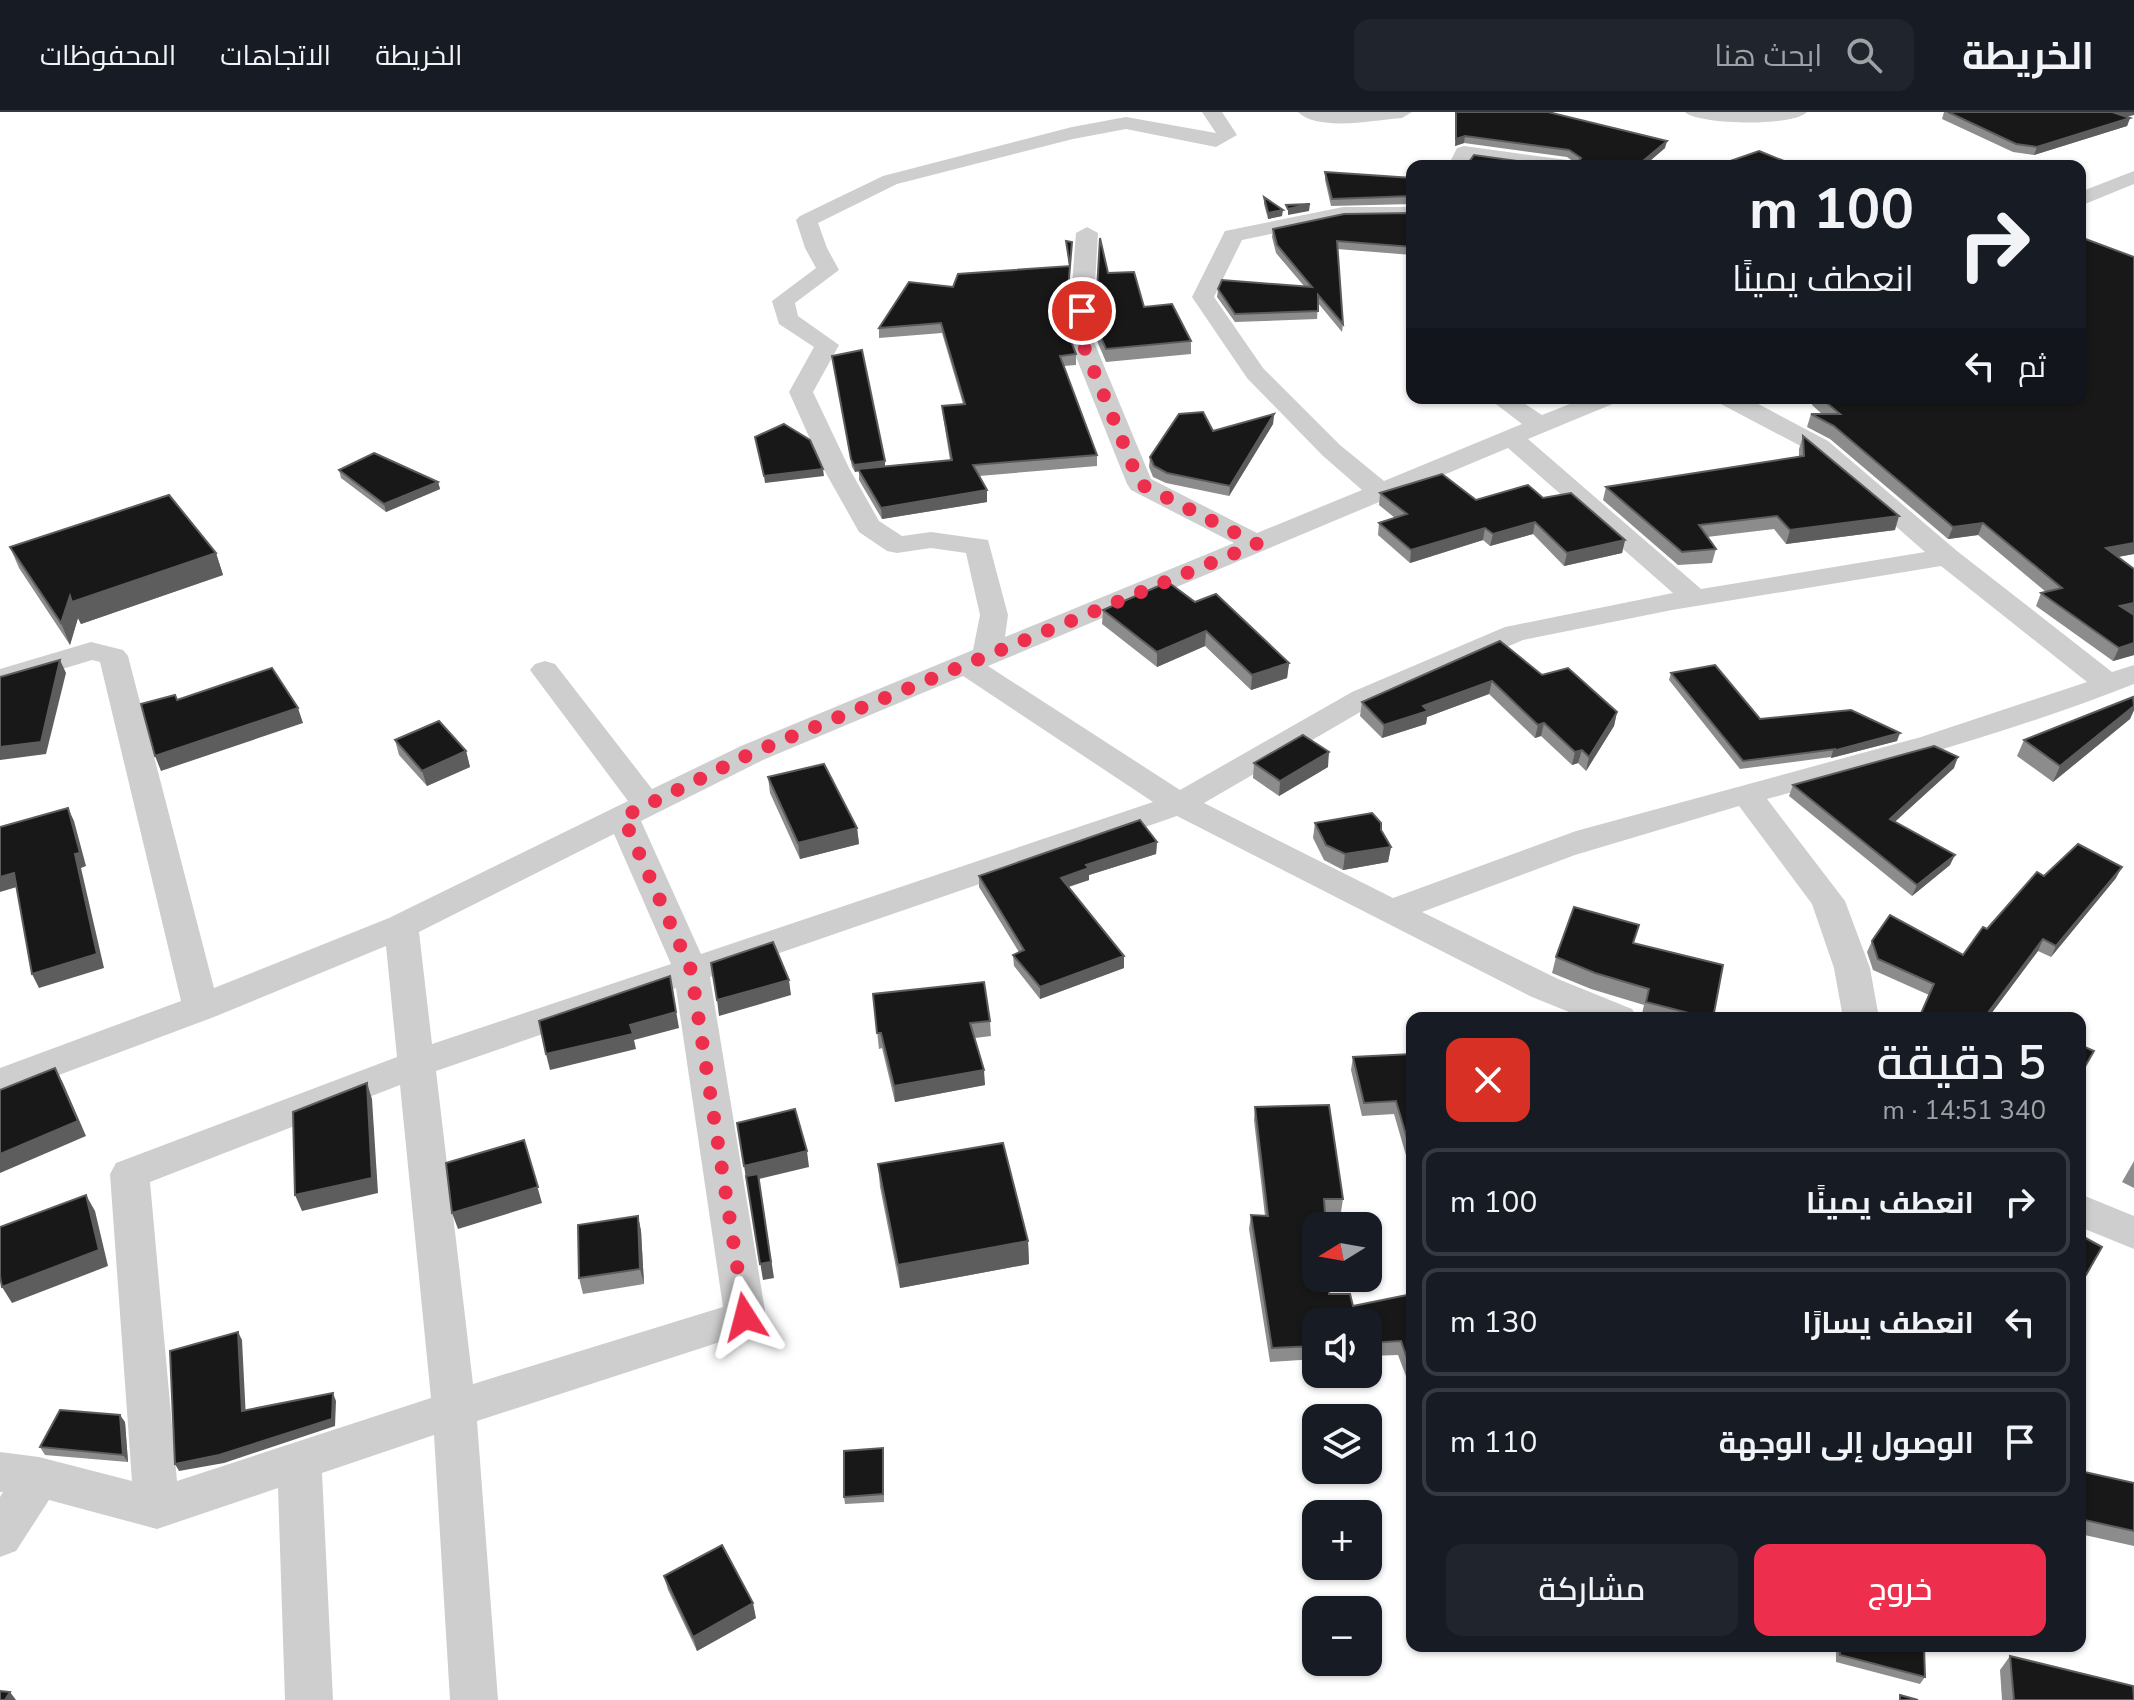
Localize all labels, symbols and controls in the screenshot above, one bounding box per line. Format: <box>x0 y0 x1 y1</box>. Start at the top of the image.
search box <box>1354 19 1914 91</box>
text: الخريطة <box>1962 31 2094 82</box>
icon: search <box>1842 33 1886 77</box>
text: ابحث هنا <box>1714 36 1822 77</box>
text: المحفوظات <box>40 37 176 75</box>
text: الاتجاهات <box>220 37 331 75</box>
text: الخريطة <box>375 37 463 75</box>
text: 100 m <box>1749 171 1914 248</box>
icon: right <box>1942 192 2046 296</box>
text: انعطف يمينًا <box>1732 255 1914 304</box>
pin <box>1048 277 1116 345</box>
icon: arrive <box>1060 289 1104 333</box>
icon: left <box>1958 344 2002 388</box>
text: ثم <box>2018 347 2046 388</box>
text: 5 دقيقة <box>1877 1030 2046 1096</box>
button: close <box>1446 1038 1530 1122</box>
text: 340 m · 14:51 <box>1883 1093 2046 1128</box>
icon: right <box>1998 1180 2042 1224</box>
text: 100 m <box>1450 1182 1537 1223</box>
text: انعطف يمينًا <box>1806 1183 1974 1224</box>
north arrow <box>1302 1212 1382 1292</box>
map controls <box>1302 1212 1382 1676</box>
position arrow <box>703 1275 787 1359</box>
icon: left <box>1998 1300 2042 1344</box>
text: 130 m <box>1450 1302 1537 1343</box>
text: انعطف يسارًا <box>1802 1303 1974 1344</box>
button: sound <box>1302 1308 1382 1388</box>
button: layers <box>1302 1404 1382 1484</box>
icon: arrive <box>1998 1420 2042 1464</box>
text: 110 m <box>1450 1422 1537 1463</box>
text: الوصول إلى الوجهة <box>1719 1423 1974 1464</box>
button: + <box>1302 1500 1382 1580</box>
button: مشاركة <box>1446 1544 1738 1636</box>
button: خروج <box>1754 1544 2046 1636</box>
button: − <box>1302 1596 1382 1676</box>

